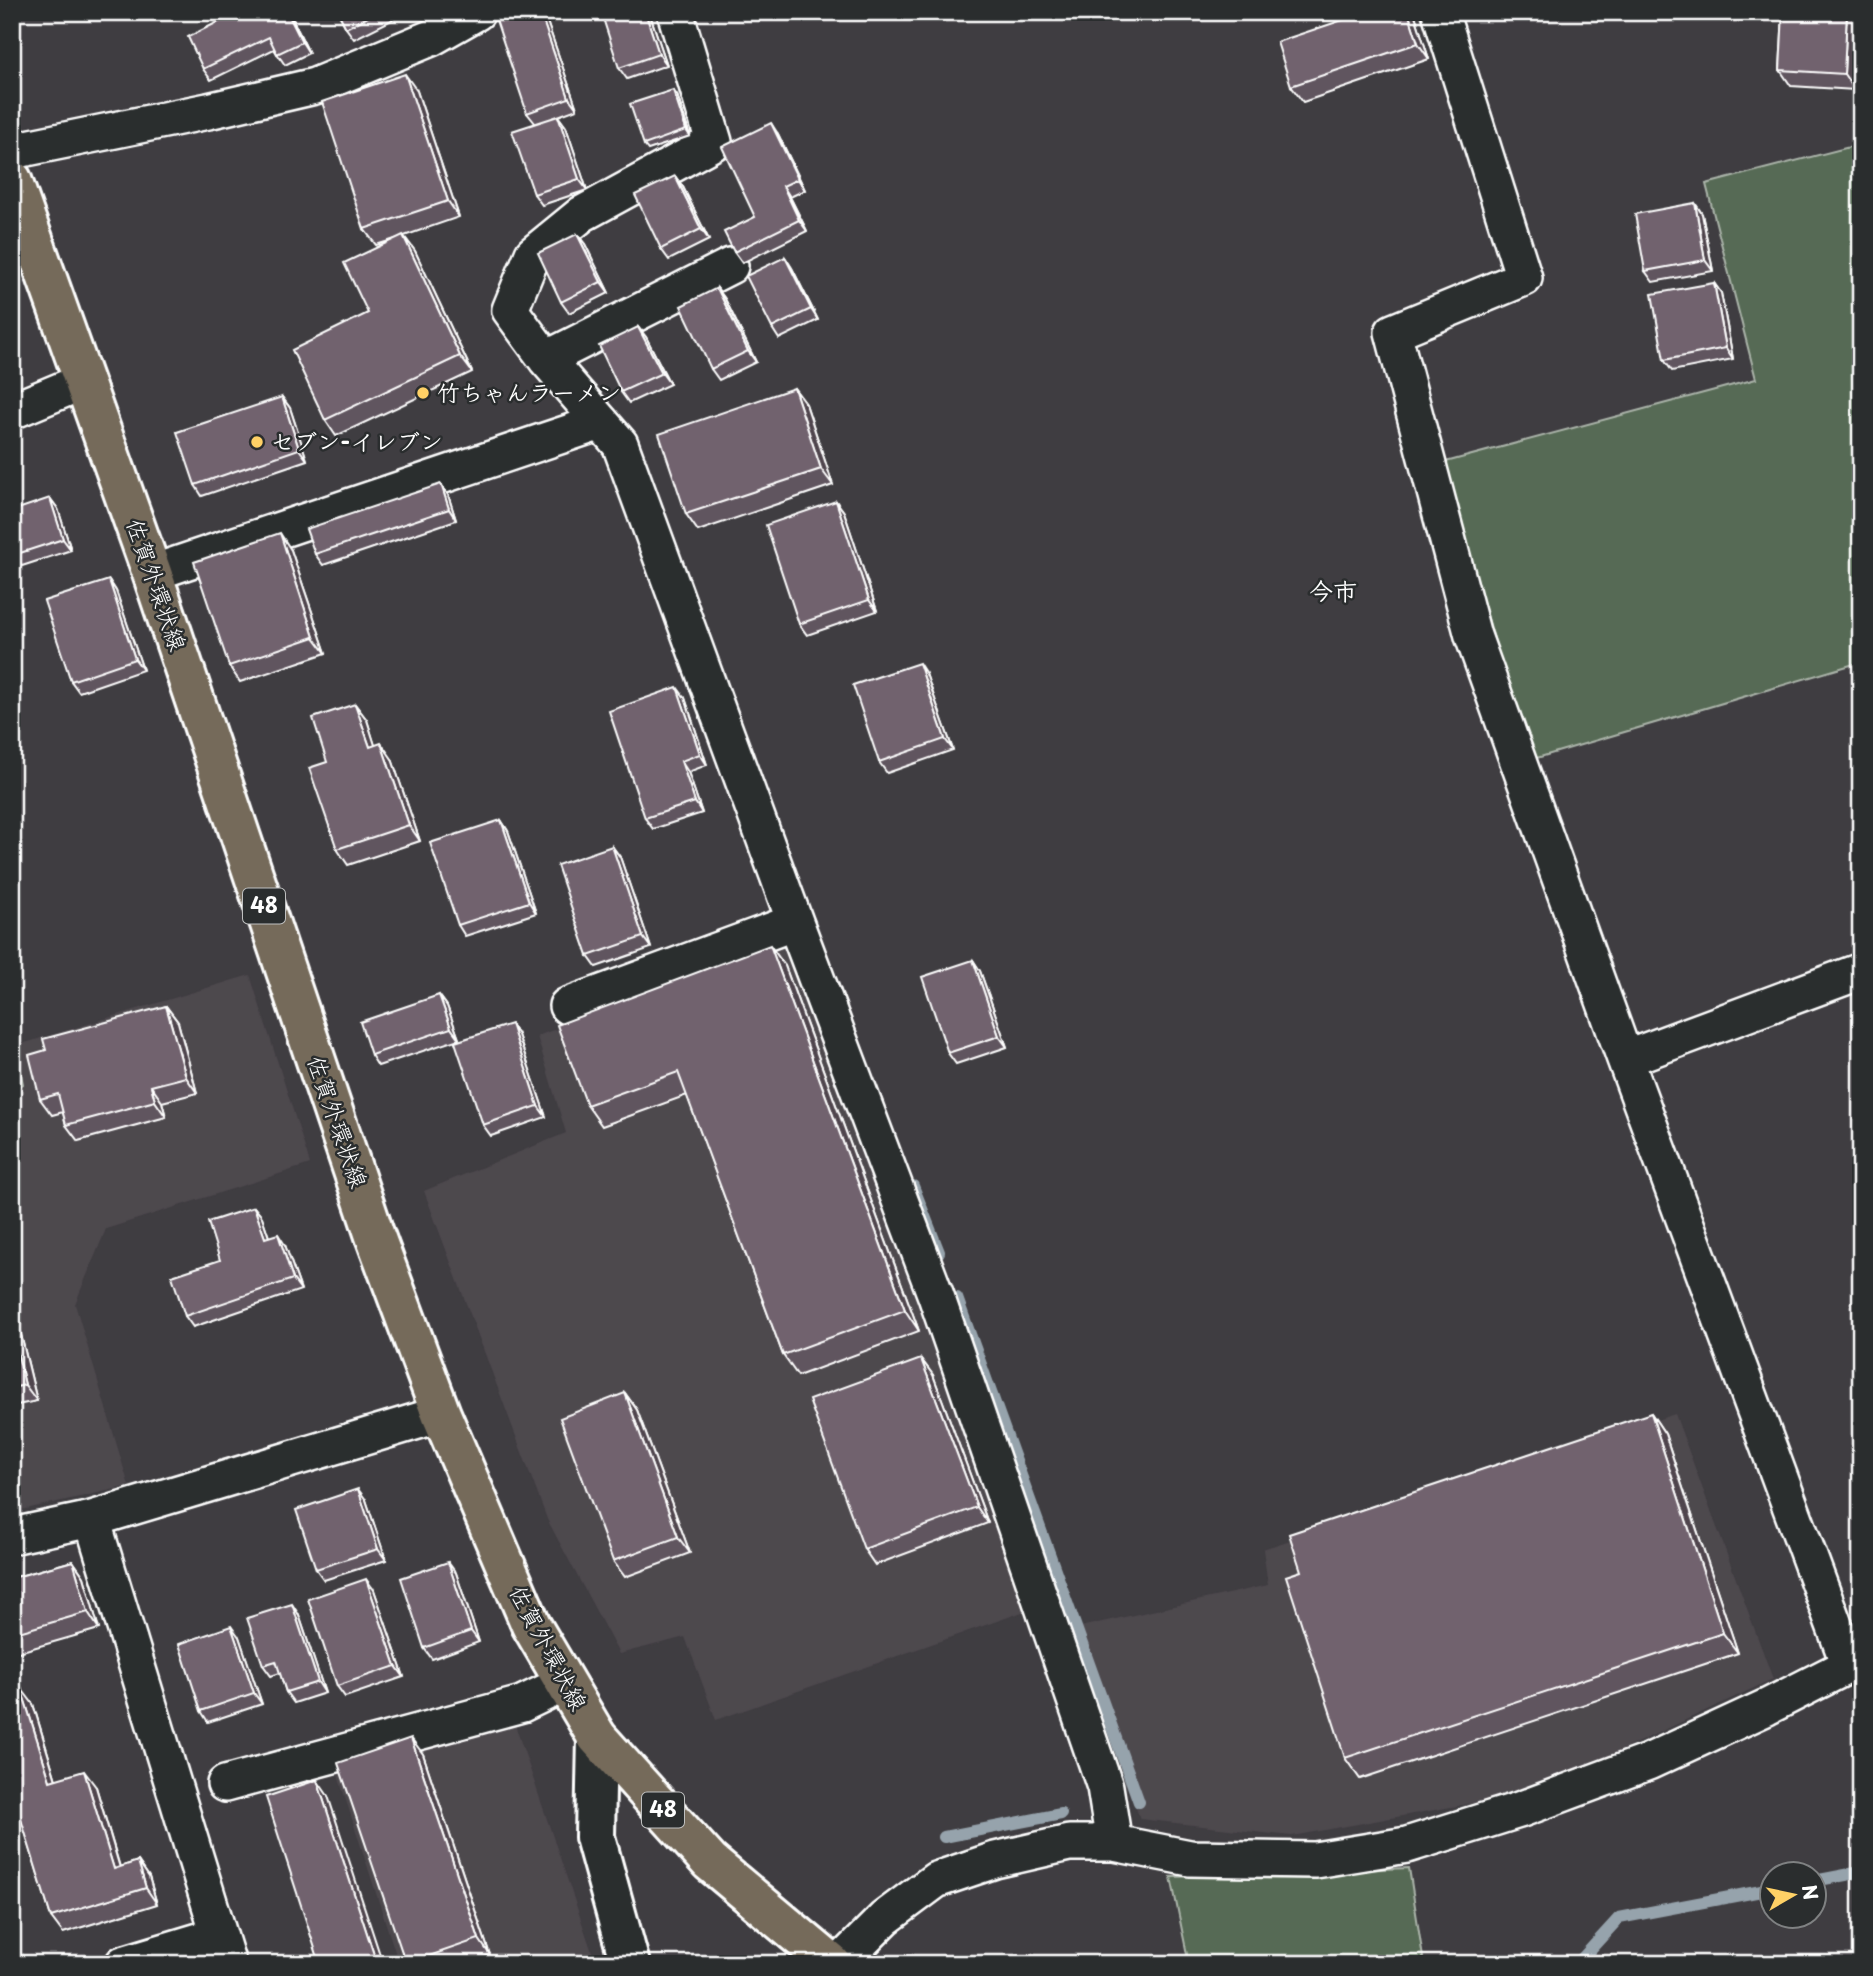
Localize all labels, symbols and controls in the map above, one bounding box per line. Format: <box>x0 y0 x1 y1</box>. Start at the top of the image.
place label: 竹ちゃんラーメン <box>437 374 621 409</box>
marker: 竹ちゃんラーメン <box>415 385 431 401</box>
place label: セブン-イレブン <box>271 423 443 458</box>
marker: セブン-イレブン <box>249 434 265 450</box>
street label: 佐賀外環状線 <box>118 514 196 655</box>
district label: 今市 <box>1309 572 1357 608</box>
road number: 48 <box>243 888 285 923</box>
street label: 佐賀外環状線 <box>299 1051 377 1192</box>
street label: 佐賀外環状線 <box>501 1578 597 1716</box>
road number: 48 <box>642 1792 684 1828</box>
north arrow <box>1758 1860 1828 1930</box>
text: N <box>1796 1883 1826 1902</box>

